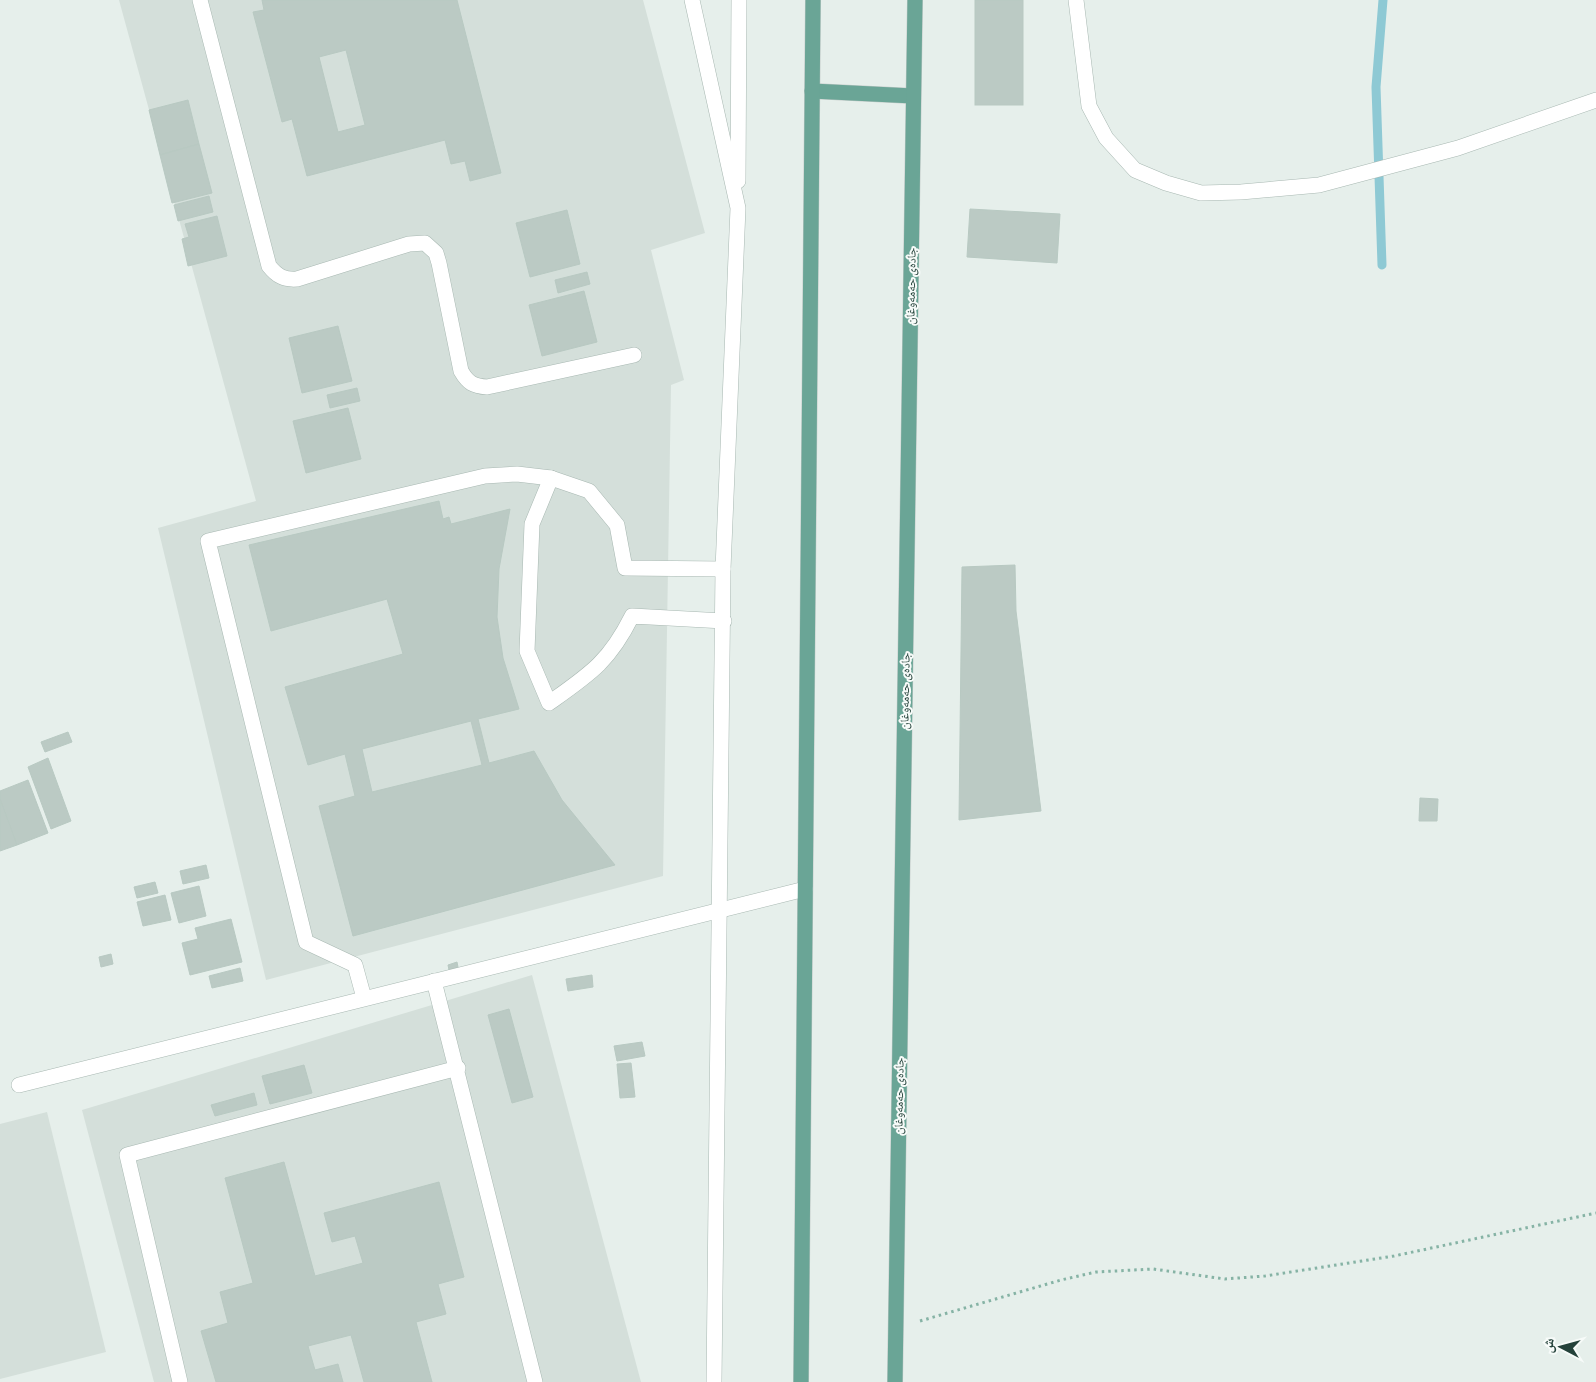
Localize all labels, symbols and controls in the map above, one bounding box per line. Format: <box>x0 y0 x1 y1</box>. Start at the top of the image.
street label: جادەی حەمەوغان <box>902 247 919 324</box>
street label: جادەی حەمەوغان <box>896 652 913 729</box>
street label: جادەی حەمەوغان <box>890 1057 907 1134</box>
north arrow <box>1536 1322 1586 1372</box>
text: ش <box>1538 1337 1558 1354</box>

